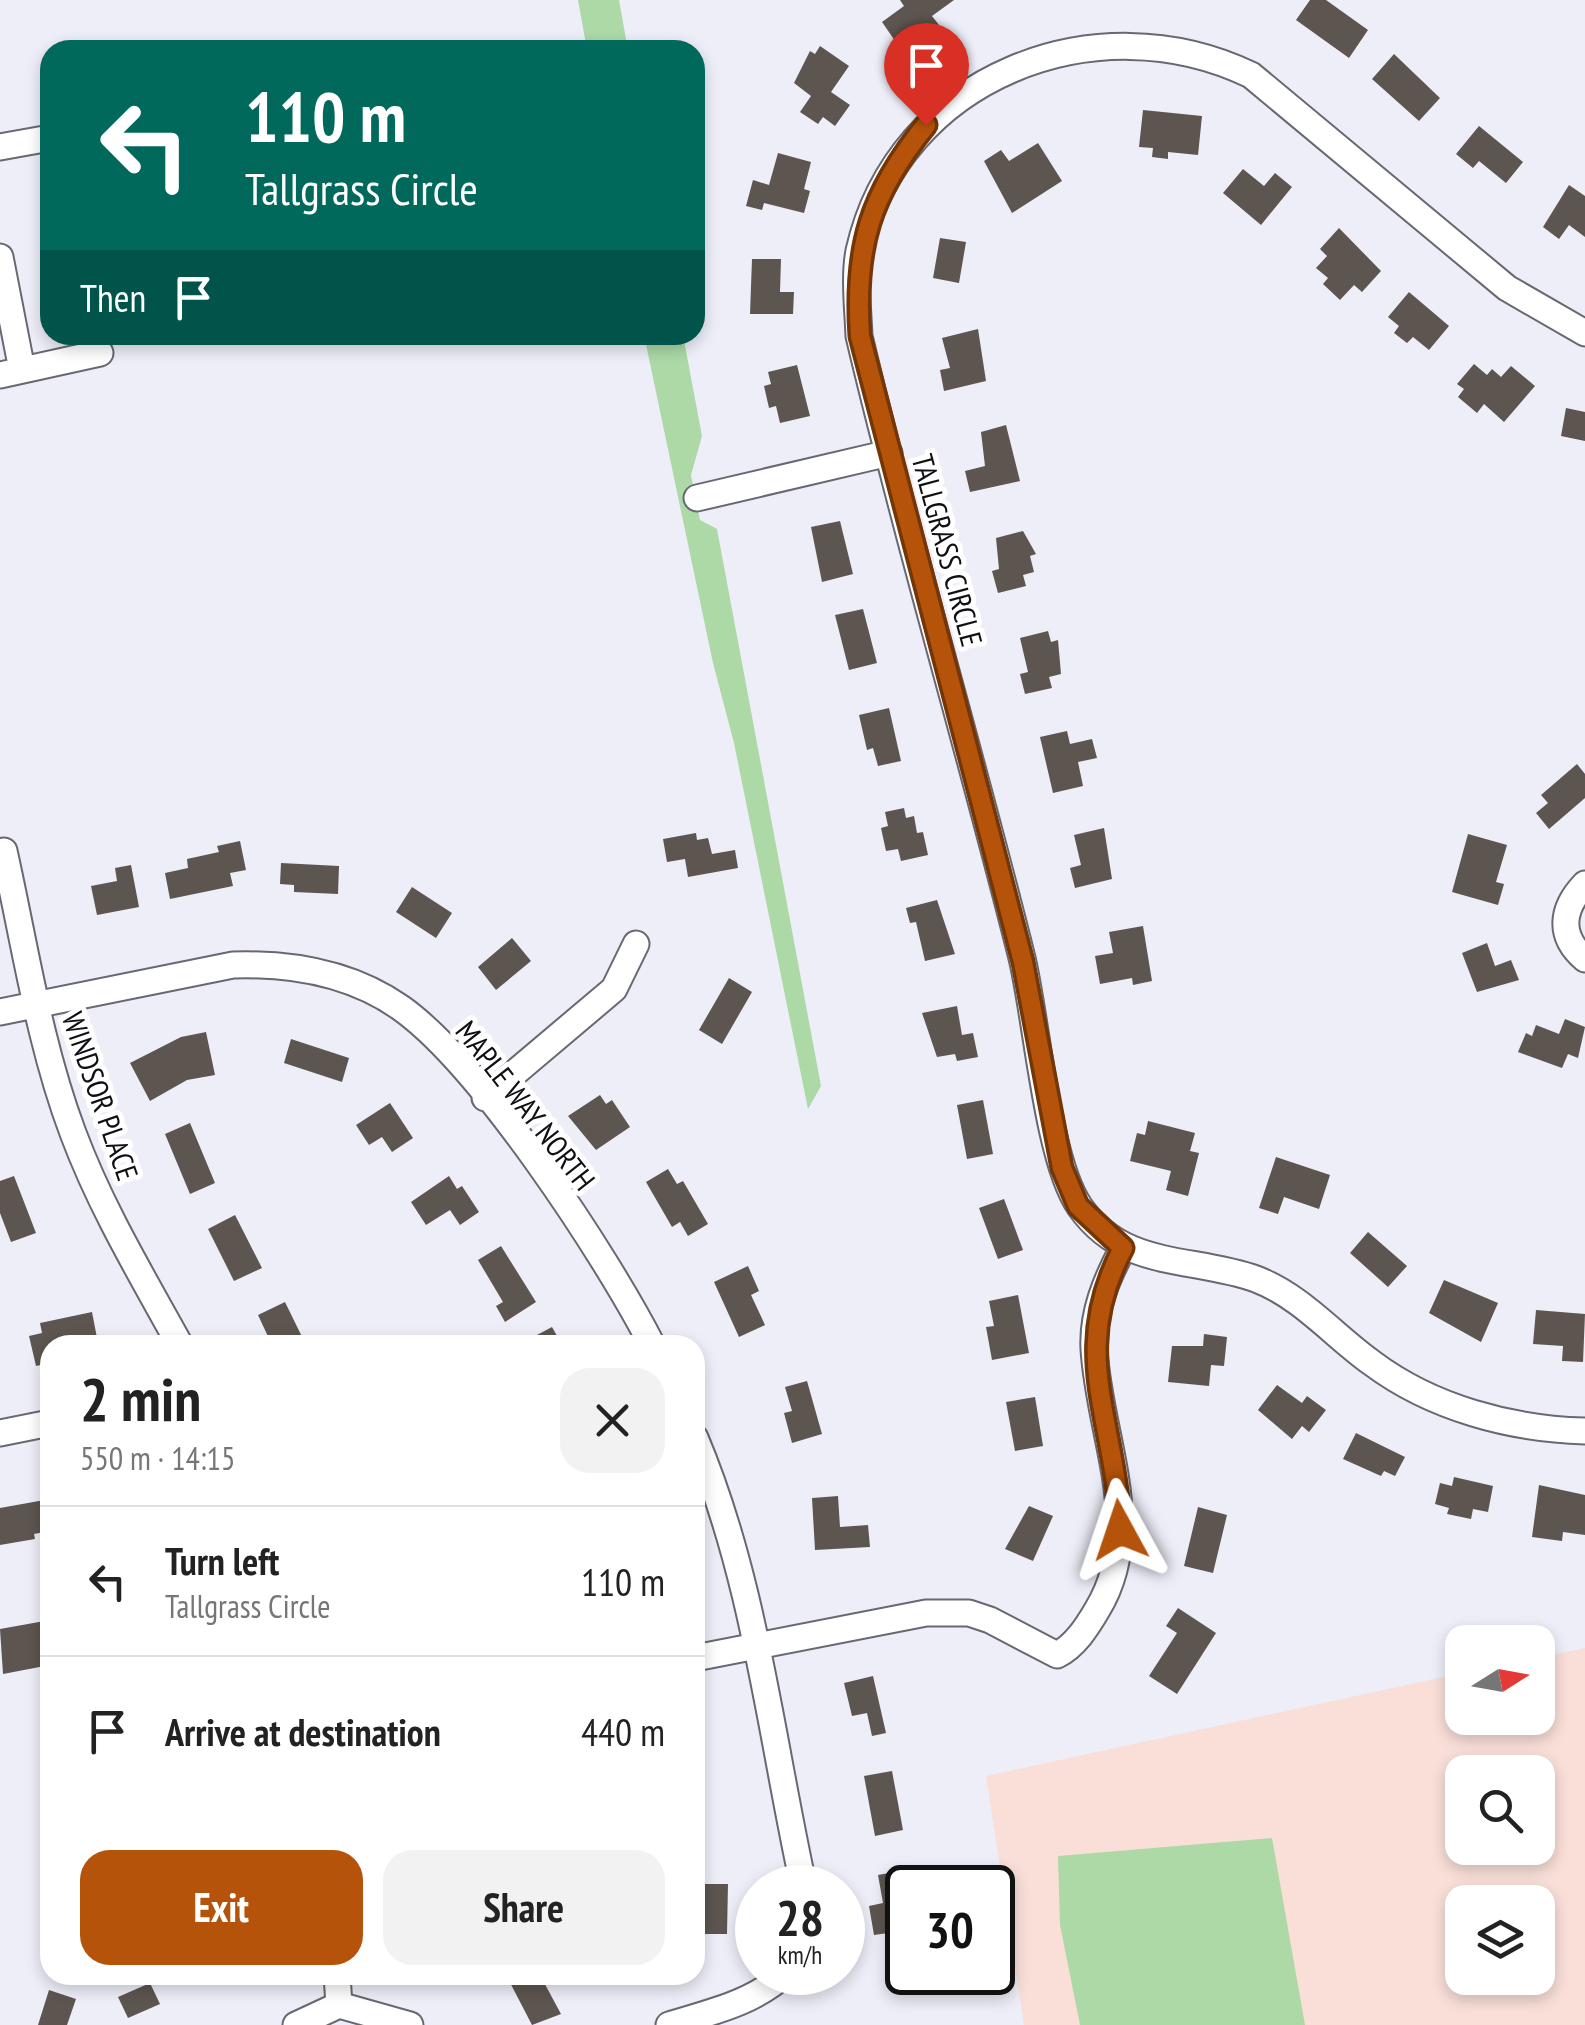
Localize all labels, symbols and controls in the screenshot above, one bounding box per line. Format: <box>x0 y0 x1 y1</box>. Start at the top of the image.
pin <box>884 23 969 126</box>
icon: arrive <box>899 38 954 93</box>
text: 110 m <box>245 71 406 161</box>
icon: left <box>80 80 210 210</box>
text: Tallgrass Circle <box>245 159 478 217</box>
icon: arrive <box>166 270 221 325</box>
text: Then <box>80 273 146 322</box>
street label: TALLGRASS CIRCLE <box>904 450 992 650</box>
street label: WINDSOR PLACE <box>54 1007 148 1185</box>
street label: MAPLE WAY NORTH <box>448 1012 604 1198</box>
text: 2 min <box>80 1360 201 1438</box>
button: close <box>560 1368 665 1473</box>
text: 550 m · 14:15 <box>80 1437 235 1479</box>
position arrow <box>1068 1478 1172 1582</box>
text: Turn left <box>165 1536 279 1585</box>
icon: left <box>80 1554 135 1609</box>
text: 110 m <box>581 1557 665 1606</box>
text: Tallgrass Circle <box>165 1585 331 1627</box>
north arrow <box>1445 1625 1555 1735</box>
map controls <box>1445 1625 1555 1995</box>
icon: arrive <box>80 1704 135 1759</box>
text: Arrive at destination <box>165 1707 441 1756</box>
text: 440 m <box>581 1707 665 1756</box>
button: search <box>1445 1755 1555 1865</box>
button: Exit <box>80 1850 363 1965</box>
button: Share <box>383 1850 665 1965</box>
speed limit sign: 30 <box>885 1865 1015 1995</box>
text: 28 <box>776 1885 824 1950</box>
button: layers <box>1445 1885 1555 1995</box>
text: km/h <box>778 1939 822 1971</box>

